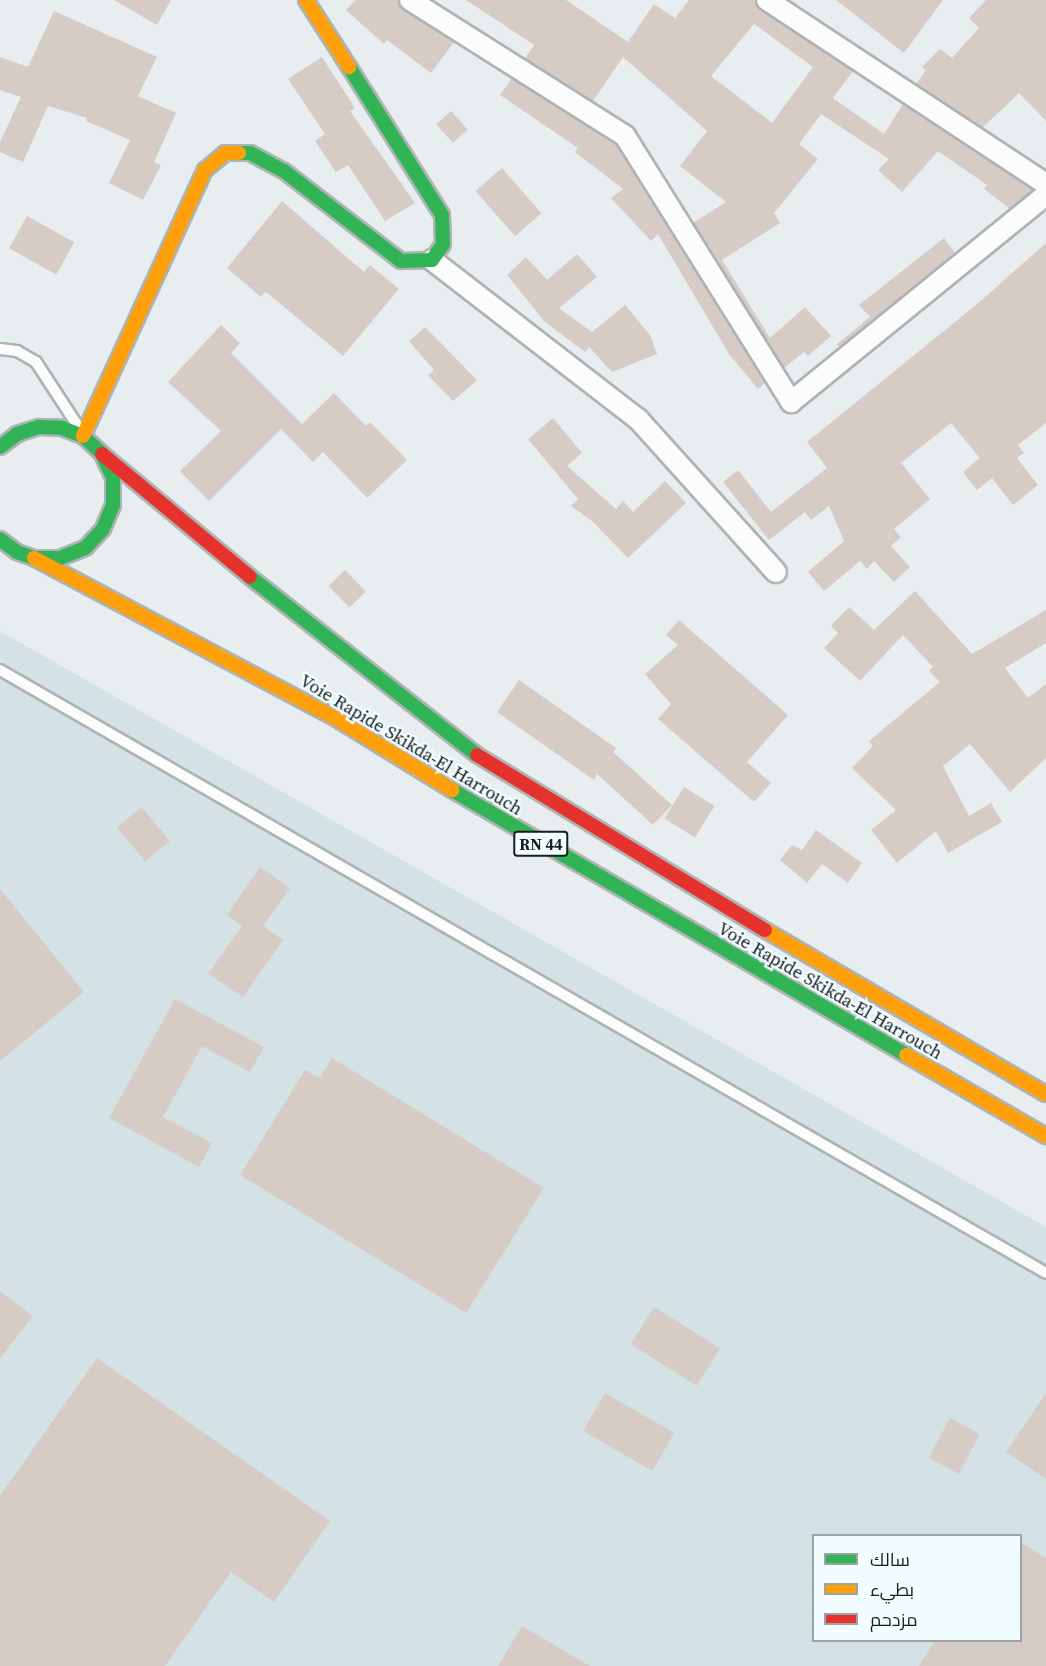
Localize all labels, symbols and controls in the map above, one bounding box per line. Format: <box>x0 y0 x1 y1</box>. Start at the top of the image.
street label: Voie Rapide Skikda-El Harrouch <box>296 670 526 820</box>
road number: RN 44 <box>512 831 570 857</box>
street label: Voie Rapide Skikda-El Harrouch <box>714 918 946 1064</box>
legend <box>812 1534 1022 1642</box>
text: سالك <box>870 1547 910 1572</box>
text: بطيء <box>870 1577 914 1602</box>
text: مزدحم <box>870 1607 918 1632</box>

